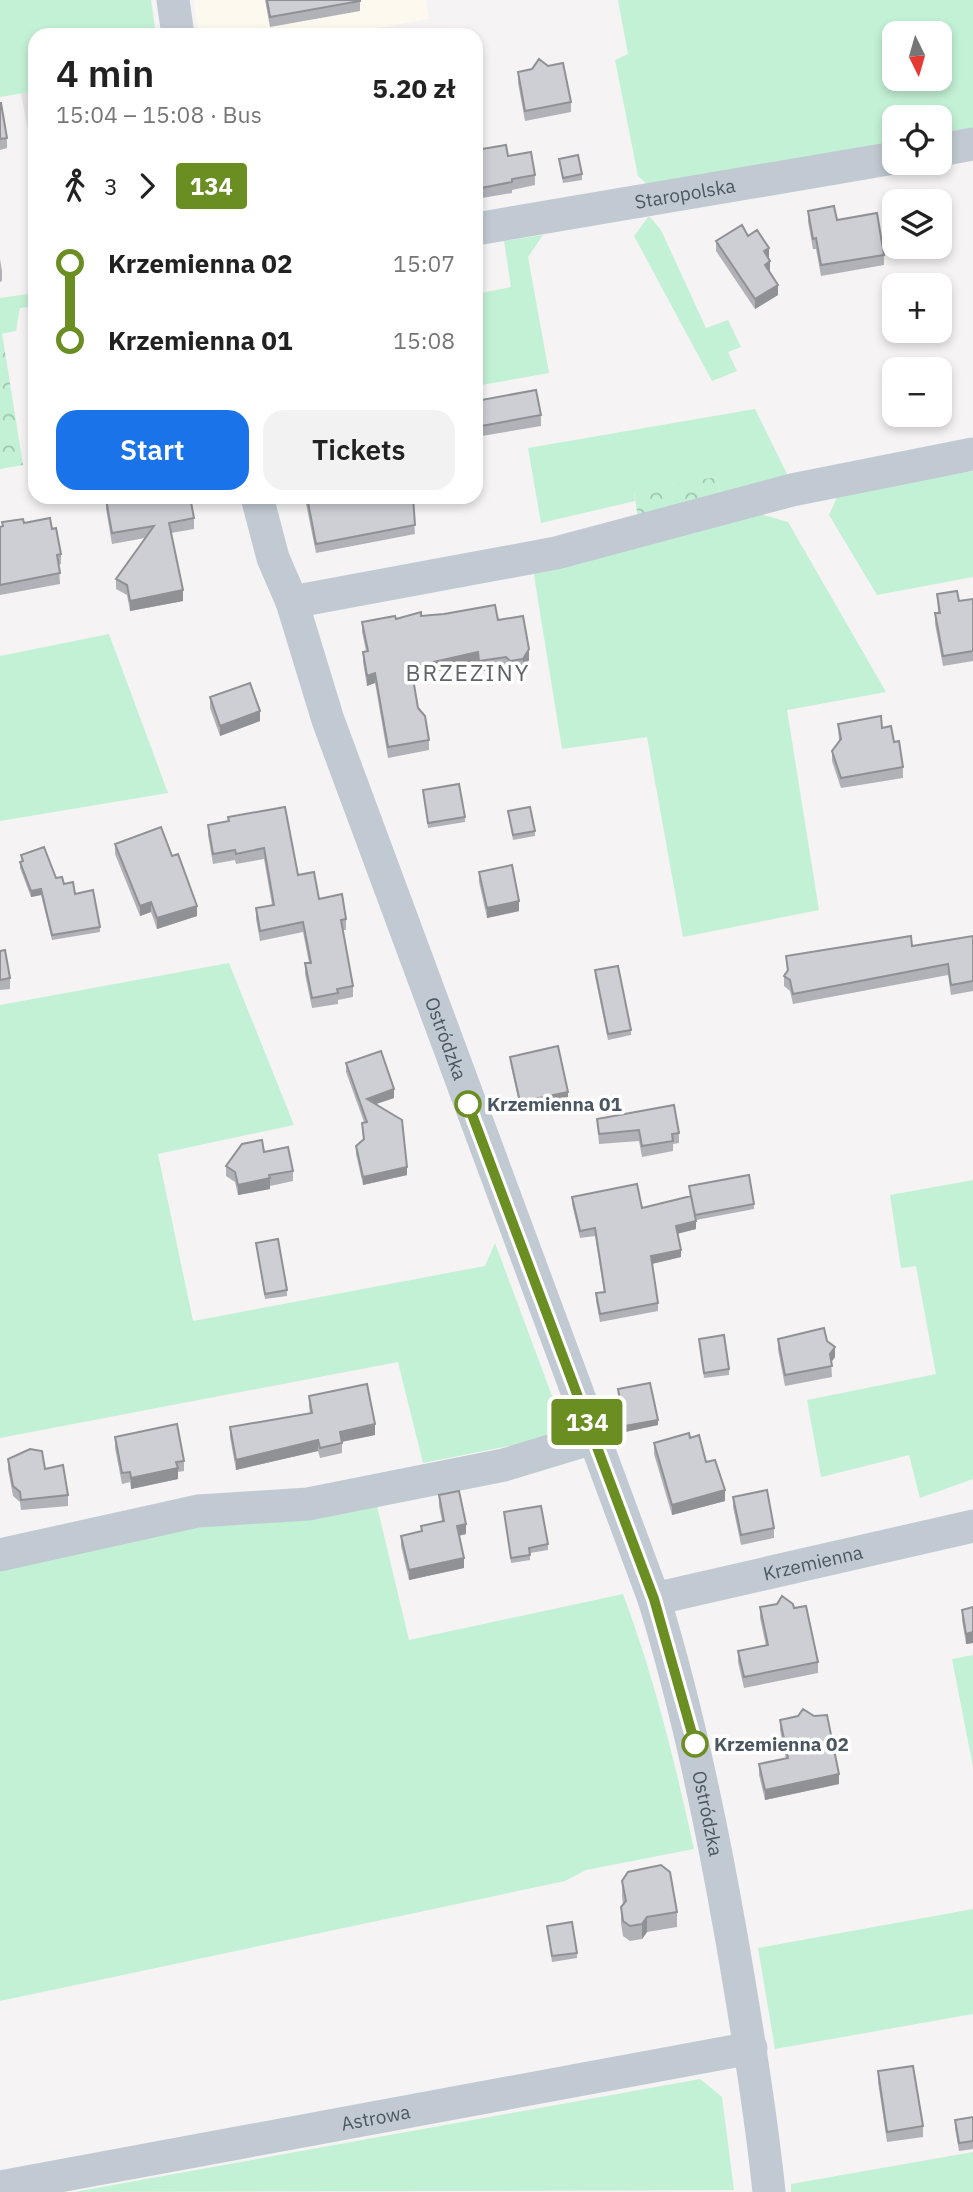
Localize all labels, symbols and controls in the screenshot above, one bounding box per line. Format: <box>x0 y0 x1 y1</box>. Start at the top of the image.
north arrow <box>882 21 952 91</box>
map controls <box>882 21 952 427</box>
text: 4 min <box>56 48 154 97</box>
text: 5.20 zł <box>372 71 455 105</box>
text: 15:04 – 15:08 · Bus <box>56 99 262 129</box>
button: locate <box>882 105 952 175</box>
icon: walk <box>56 167 94 205</box>
icon: forward <box>128 167 166 205</box>
text: 134 <box>190 170 233 202</box>
text: 3 <box>104 171 118 201</box>
street label: Staropolska <box>633 173 737 214</box>
button: layers <box>882 189 952 259</box>
text: Krzemienna 02 <box>108 246 293 280</box>
text: 15:07 <box>393 248 455 278</box>
button: + <box>882 273 952 343</box>
text: Krzemienna 01 <box>108 323 293 357</box>
text: 15:08 <box>393 325 455 355</box>
button: − <box>882 357 952 427</box>
button: Start <box>56 410 249 490</box>
button: Tickets <box>263 410 455 490</box>
district label: BRZEZINY <box>406 657 530 687</box>
street label: Ostródzka <box>420 994 472 1083</box>
marker: Krzemienna 01 <box>455 1091 481 1117</box>
place label: Krzemienna 01 <box>487 1092 622 1116</box>
line badge: 134 <box>547 1399 627 1445</box>
text: 134 <box>565 1406 609 1438</box>
street label: Krzemienna <box>761 1540 865 1586</box>
marker: Krzemienna 02 <box>682 1731 708 1757</box>
place label: Krzemienna 02 <box>714 1732 849 1756</box>
street label: Ostródzka <box>687 1768 728 1858</box>
street label: Astrowa <box>339 2099 412 2136</box>

